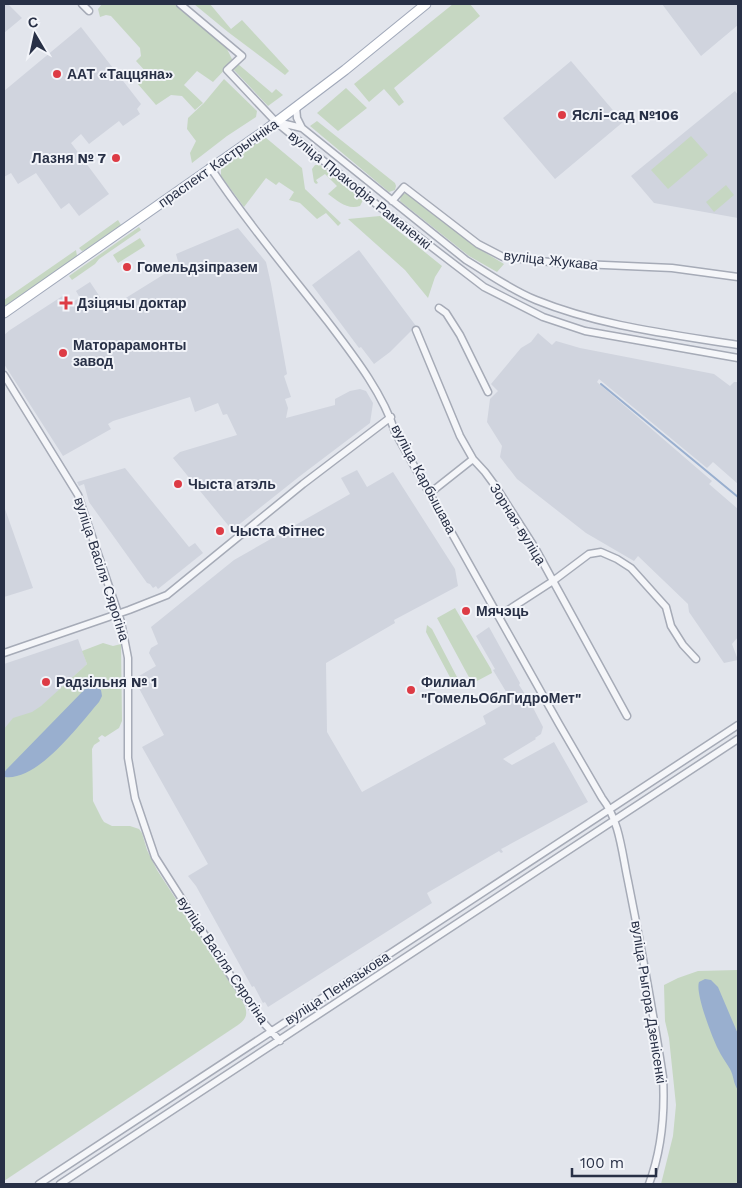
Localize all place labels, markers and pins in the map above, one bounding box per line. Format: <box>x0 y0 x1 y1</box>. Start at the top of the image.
place label: ААТ «Таццяна» <box>67 66 173 82</box>
marker: ААТ «Таццяна» <box>51 68 63 80</box>
place label: Яслі-сад №106 <box>572 107 679 123</box>
marker: Яслі-сад №106 <box>556 109 568 121</box>
place label: Лазня № 7 <box>32 150 106 166</box>
marker: Лазня № 7 <box>110 152 122 164</box>
place label: Гомельдзіпразем <box>137 259 258 275</box>
marker: Гомельдзіпразем <box>121 261 133 273</box>
place label: Дзіцячы доктар <box>77 295 187 311</box>
marker: Дзіцячы доктар <box>59 296 73 310</box>
place label: Маторарамонты завод <box>73 337 187 369</box>
marker: Маторарамонты завод <box>57 347 69 359</box>
place label: Чыста атэль <box>188 476 276 492</box>
marker: Чыста атэль <box>172 478 184 490</box>
place label: Чыста Фітнес <box>230 523 325 539</box>
marker: Чыста Фітнес <box>214 525 226 537</box>
place label: Мячэць <box>476 603 529 619</box>
marker: Мячэць <box>460 605 472 617</box>
place label: Радзільня № 1 <box>56 674 157 690</box>
place label: Филиал "ГомельОблГидроМет" <box>421 674 581 706</box>
marker: Радзільня № 1 <box>40 676 52 688</box>
marker: Филиал "ГомельОблГидроМет" <box>405 684 417 696</box>

